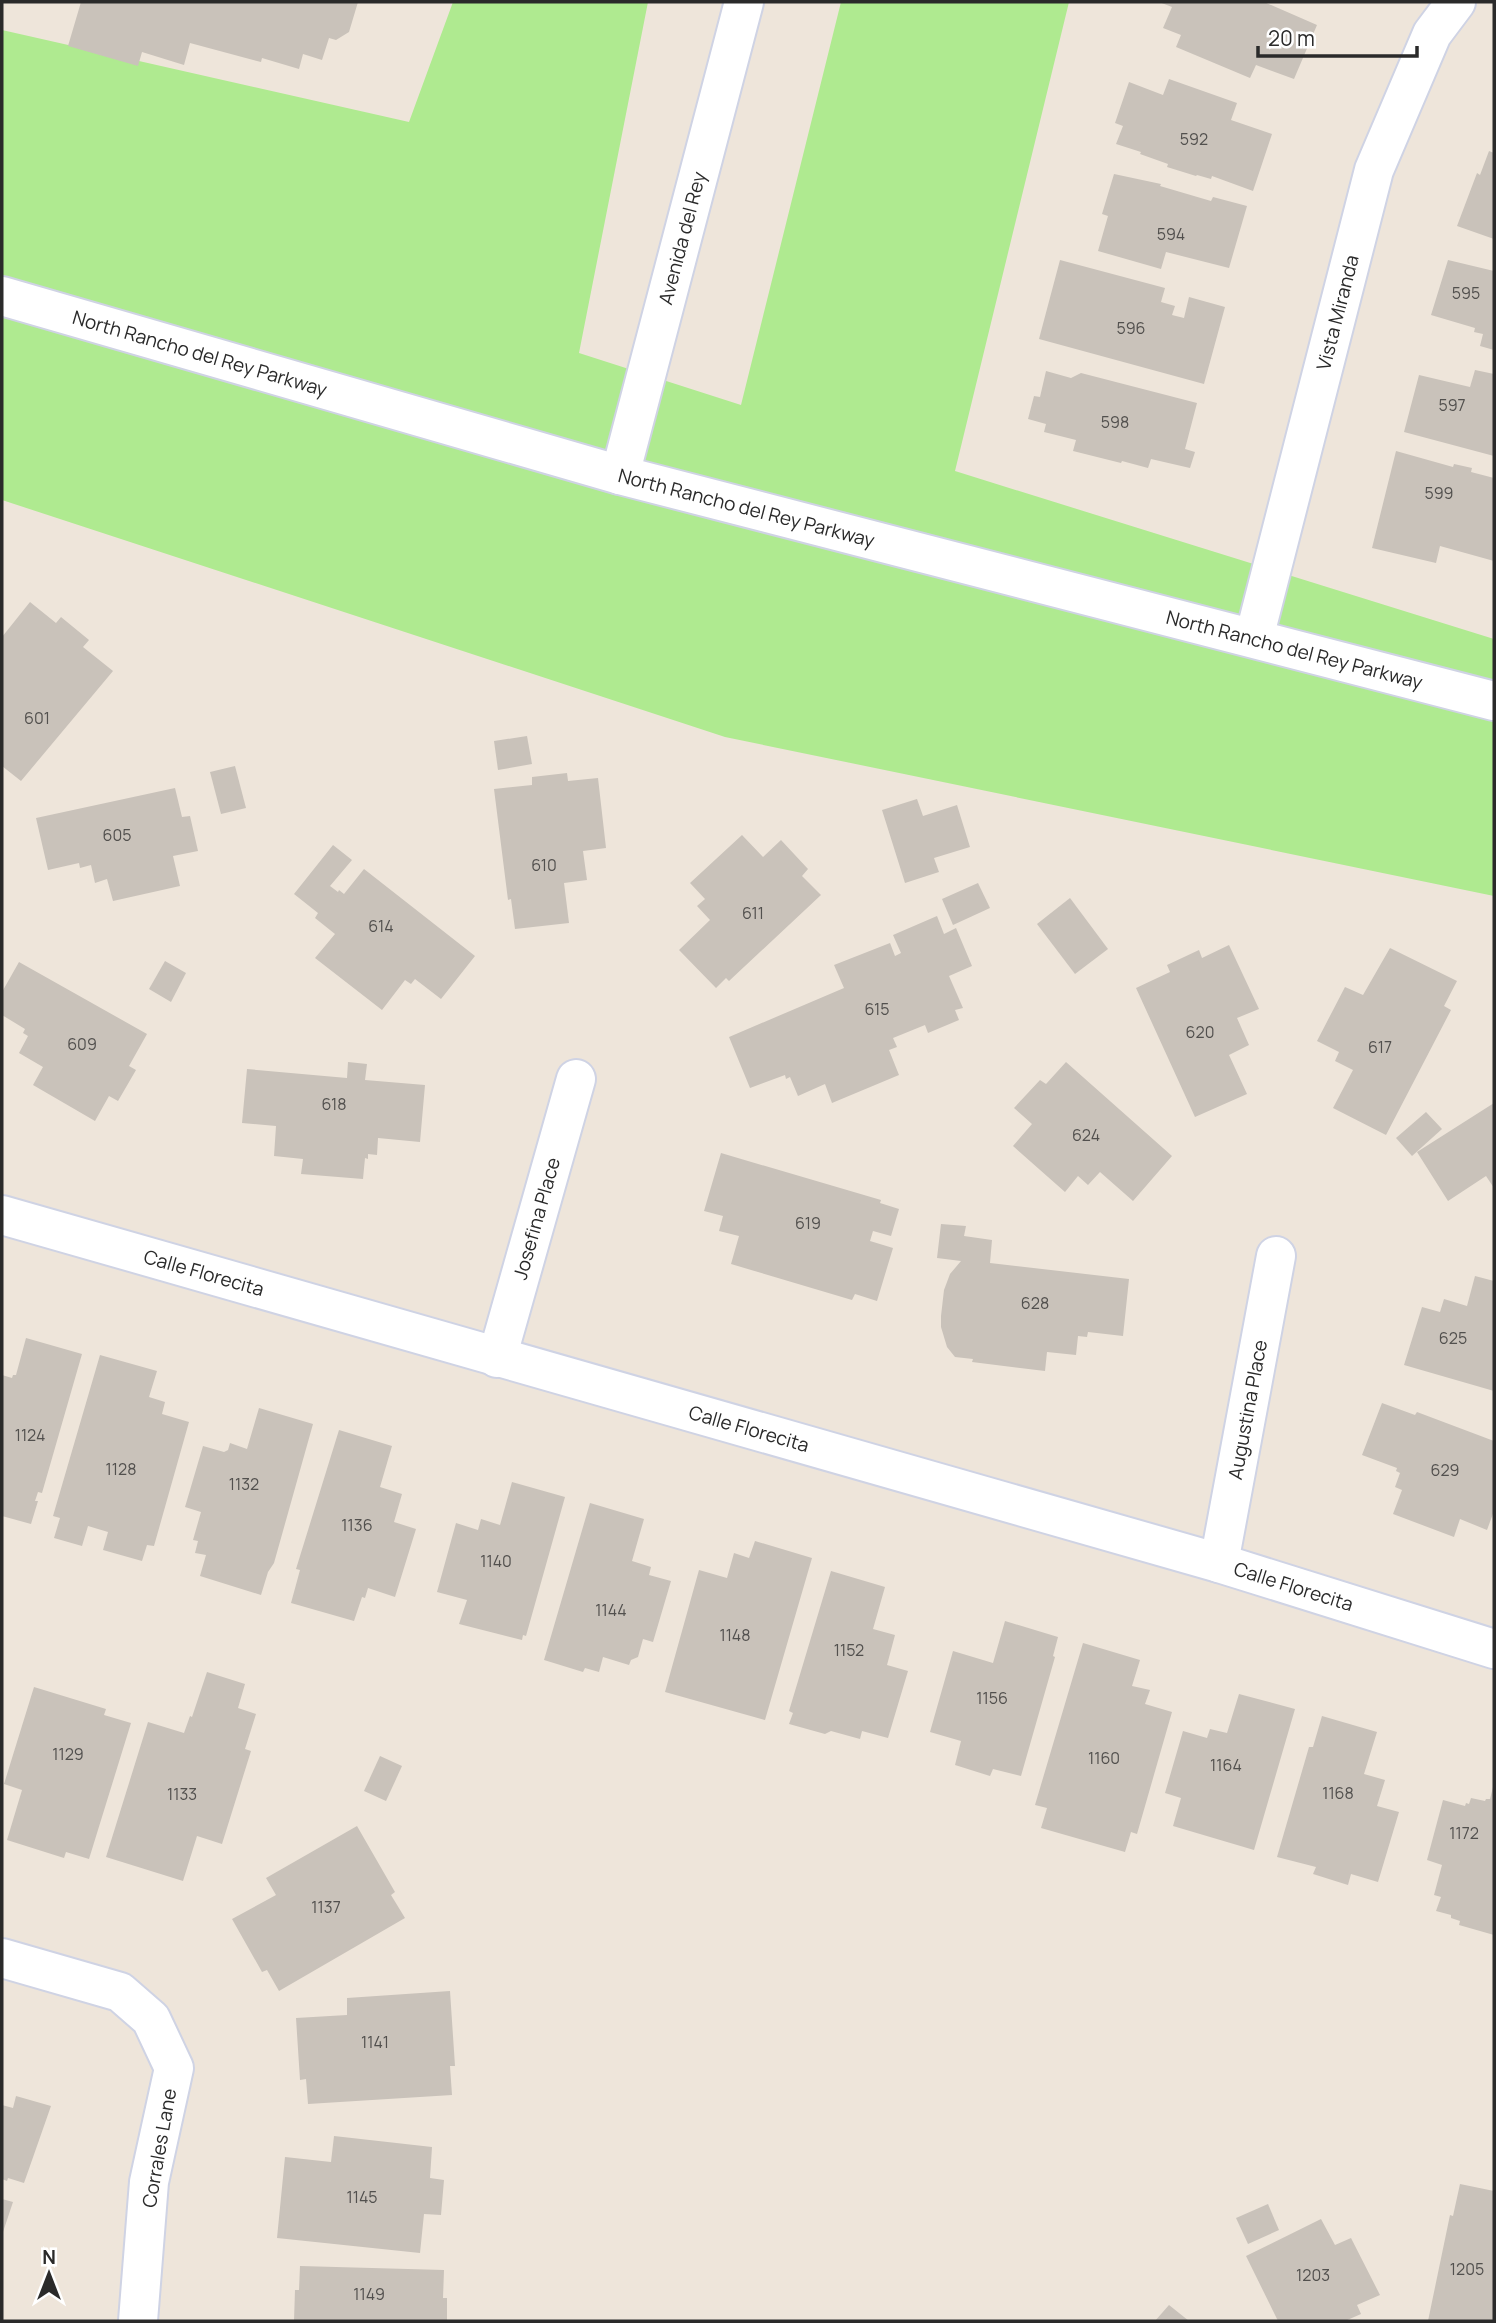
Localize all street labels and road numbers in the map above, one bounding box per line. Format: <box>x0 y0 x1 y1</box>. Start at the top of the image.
street label: Avenida del Rey <box>652 169 712 307</box>
street label: Vista Miranda <box>1310 252 1365 373</box>
street label: North Rancho del Rey Parkway <box>70 304 330 403</box>
street label: North Rancho del Rey Parkway <box>615 462 877 553</box>
street label: North Rancho del Rey Parkway <box>1163 604 1425 695</box>
street label: Josefina Place <box>507 1154 566 1283</box>
street label: Calle Florecita <box>141 1243 267 1302</box>
street label: Augustina Place <box>1222 1338 1273 1482</box>
street label: Calle Florecita <box>686 1399 812 1458</box>
street label: Calle Florecita <box>1231 1555 1357 1617</box>
street label: Corrales Lane <box>136 2086 182 2210</box>

